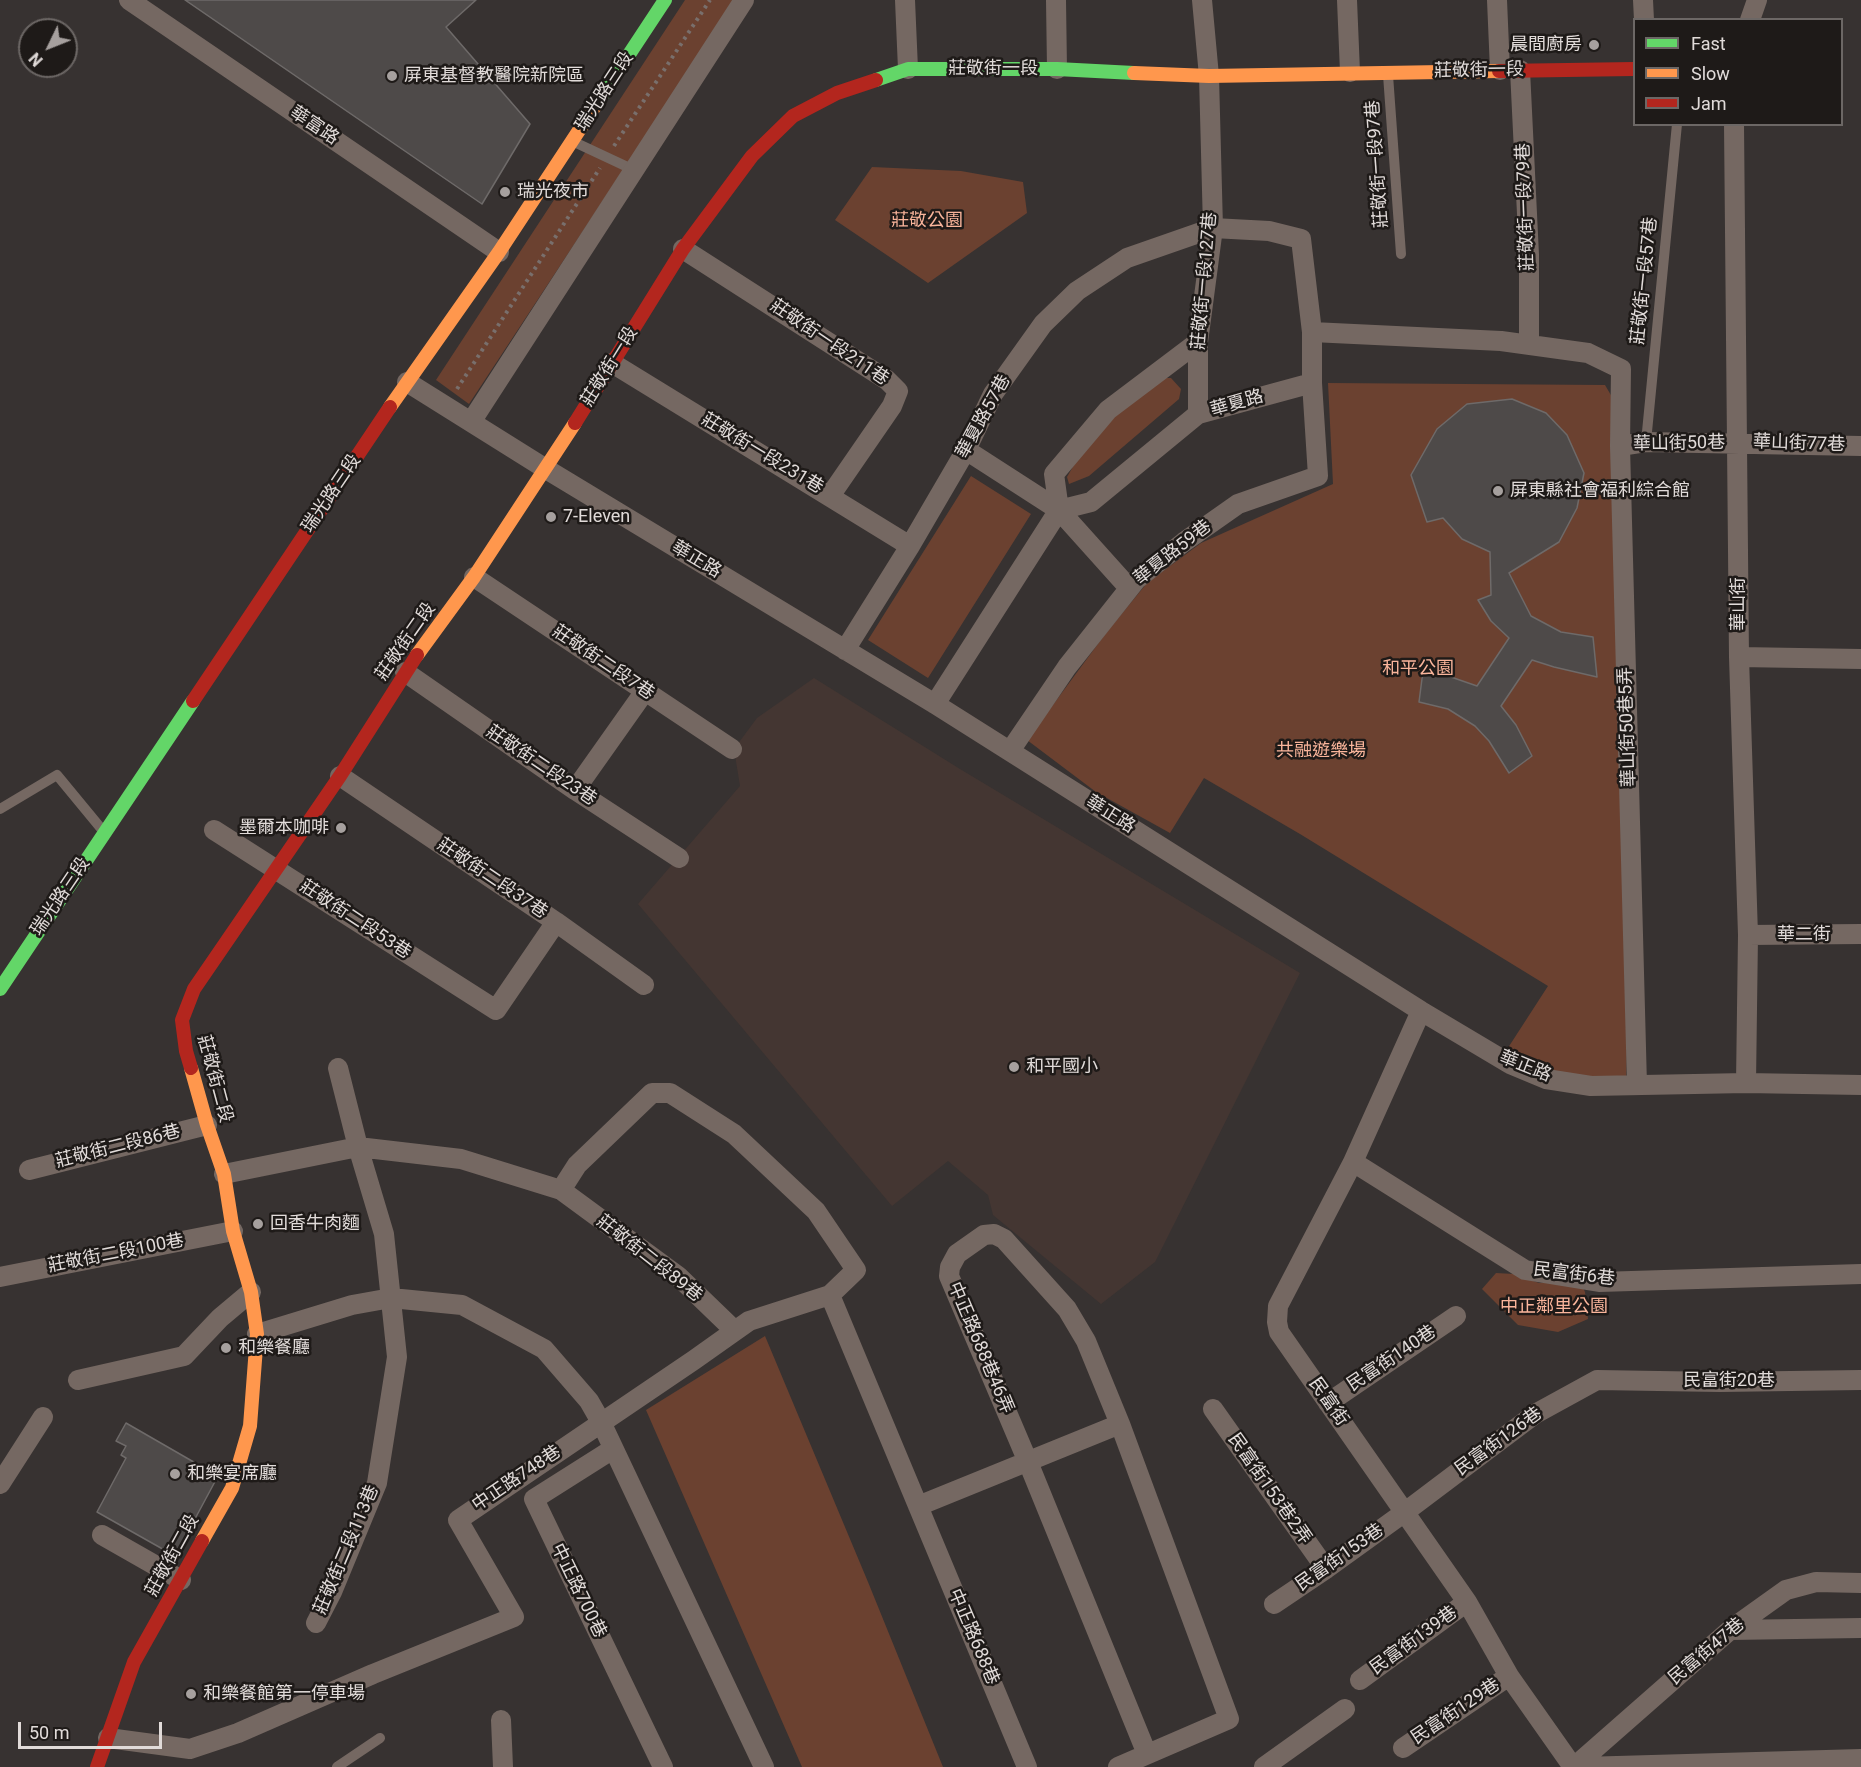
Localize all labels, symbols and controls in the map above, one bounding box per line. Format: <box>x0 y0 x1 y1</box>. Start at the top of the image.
north arrow <box>18 18 78 78</box>
legend <box>1633 18 1843 126</box>
text: Fast <box>1691 33 1726 54</box>
place label: 晨間廚房 <box>1510 34 1582 56</box>
marker: 晨間廚房 <box>1587 38 1601 52</box>
street label: 瑞光路三段 <box>571 48 639 136</box>
text: N <box>25 49 47 70</box>
street label: 莊敬街一段 <box>948 58 1038 80</box>
street label: 莊敬街一段 <box>1434 59 1524 83</box>
text: Slow <box>1691 63 1730 84</box>
place label: 屏東基督教醫院新院區 <box>404 65 584 87</box>
marker: 屏東基督教醫院新院區 <box>385 69 399 83</box>
text: Jam <box>1691 93 1727 114</box>
street label: 莊敬街一段97巷 <box>1363 99 1393 229</box>
street label: 華富路 <box>286 102 342 150</box>
street label: 莊敬街一段79巷 <box>1513 143 1539 271</box>
place label: 瑞光夜市 <box>517 181 589 203</box>
marker: 瑞光夜市 <box>498 185 512 199</box>
park label: 莊敬公園 <box>891 210 963 232</box>
street label: 莊敬街一段127巷 <box>1188 211 1222 351</box>
street label: 莊敬街一段57巷 <box>1628 216 1662 346</box>
street label: 莊敬街一段211巷 <box>766 295 892 391</box>
street label: 莊敬街一段 <box>577 323 643 411</box>
street label: 華夏路57巷 <box>952 371 1016 463</box>
street label: 華夏路 <box>1208 386 1266 422</box>
street label: 莊敬街一段231巷 <box>697 409 827 499</box>
street label: 華山街50巷 <box>1633 432 1725 456</box>
street label: 華山街77巷 <box>1753 432 1845 456</box>
street label: 瑞光路三段 <box>298 451 366 537</box>
place label: 屏東縣社會福利綜合館 <box>1510 480 1690 502</box>
marker: 屏東縣社會福利綜合館 <box>1491 484 1505 498</box>
place label: 7-Eleven <box>563 506 630 528</box>
marker: 7-Eleven <box>544 510 558 524</box>
street label: 華夏路59巷 <box>1130 516 1216 590</box>
street label: 華正路 <box>667 537 725 583</box>
street label: 華山街 <box>1728 577 1750 631</box>
street label: 莊敬街二段 <box>371 599 441 685</box>
street label: 莊敬街二段7巷 <box>548 621 658 705</box>
park label: 和平公園 <box>1382 658 1454 680</box>
street label: 華山街50巷5弄 <box>1615 666 1641 788</box>
street label: 莊敬街二段23巷 <box>482 721 600 811</box>
park label: 共融遊樂場 <box>1276 740 1366 762</box>
street label: 華正路 <box>1081 792 1139 838</box>
place label: 墨爾本咖啡 <box>239 817 329 839</box>
marker: 墨爾本咖啡 <box>334 821 348 835</box>
street label: 莊敬街二段37巷 <box>433 834 551 924</box>
street label: 瑞光路三段 <box>27 854 95 940</box>
street label: 莊敬街二段53巷 <box>295 876 415 964</box>
street label: 華二街 <box>1777 924 1831 946</box>
street label: 莊敬街二段 <box>192 1033 236 1125</box>
street label: 華正路 <box>1496 1047 1554 1087</box>
place label: 和平國小 <box>1026 1056 1098 1078</box>
marker: 和平國小 <box>1007 1060 1021 1074</box>
street label: 莊敬街二段86巷 <box>53 1121 183 1173</box>
street label: 莊敬街二段89巷 <box>592 1211 706 1307</box>
place label: 回香牛肉麵 <box>270 1213 360 1235</box>
marker: 回香牛肉麵 <box>251 1217 265 1231</box>
street label: 莊敬街二段100巷 <box>46 1230 186 1278</box>
street label: 民富街6巷 <box>1532 1259 1616 1291</box>
street label: 中正路688巷46弄 <box>943 1279 1017 1417</box>
park label: 中正鄰里公園 <box>1500 1296 1608 1318</box>
street label: 民富街140巷 <box>1344 1321 1440 1397</box>
place label: 和樂餐廳 <box>238 1337 310 1359</box>
marker: 和樂餐廳 <box>219 1341 233 1355</box>
street label: 民富街20巷 <box>1683 1370 1775 1392</box>
street label: 民富街 <box>1304 1374 1352 1430</box>
street label: 民富街126巷 <box>1451 1403 1547 1481</box>
street label: 民富街153巷2弄 <box>1223 1429 1315 1549</box>
street label: 中正路748巷 <box>469 1441 565 1517</box>
place label: 和樂宴席廳 <box>187 1463 277 1485</box>
marker: 和樂宴席廳 <box>168 1467 182 1481</box>
street label: 莊敬街二段113巷 <box>310 1482 384 1618</box>
street label: 莊敬街二段 <box>142 1511 204 1601</box>
street label: 民富街153巷 <box>1292 1520 1388 1596</box>
street label: 中正路700巷 <box>546 1540 610 1642</box>
street label: 中正路688巷 <box>943 1586 1003 1688</box>
street label: 民富街139巷 <box>1366 1602 1462 1680</box>
street label: 民富街47巷 <box>1665 1614 1749 1690</box>
street label: 民富街129巷 <box>1408 1674 1504 1750</box>
place label: 和樂餐館第一停車場 <box>203 1683 365 1705</box>
marker: 和樂餐館第一停車場 <box>184 1687 198 1701</box>
scale bar <box>21 1710 165 1748</box>
text: 50 m <box>29 1722 69 1743</box>

